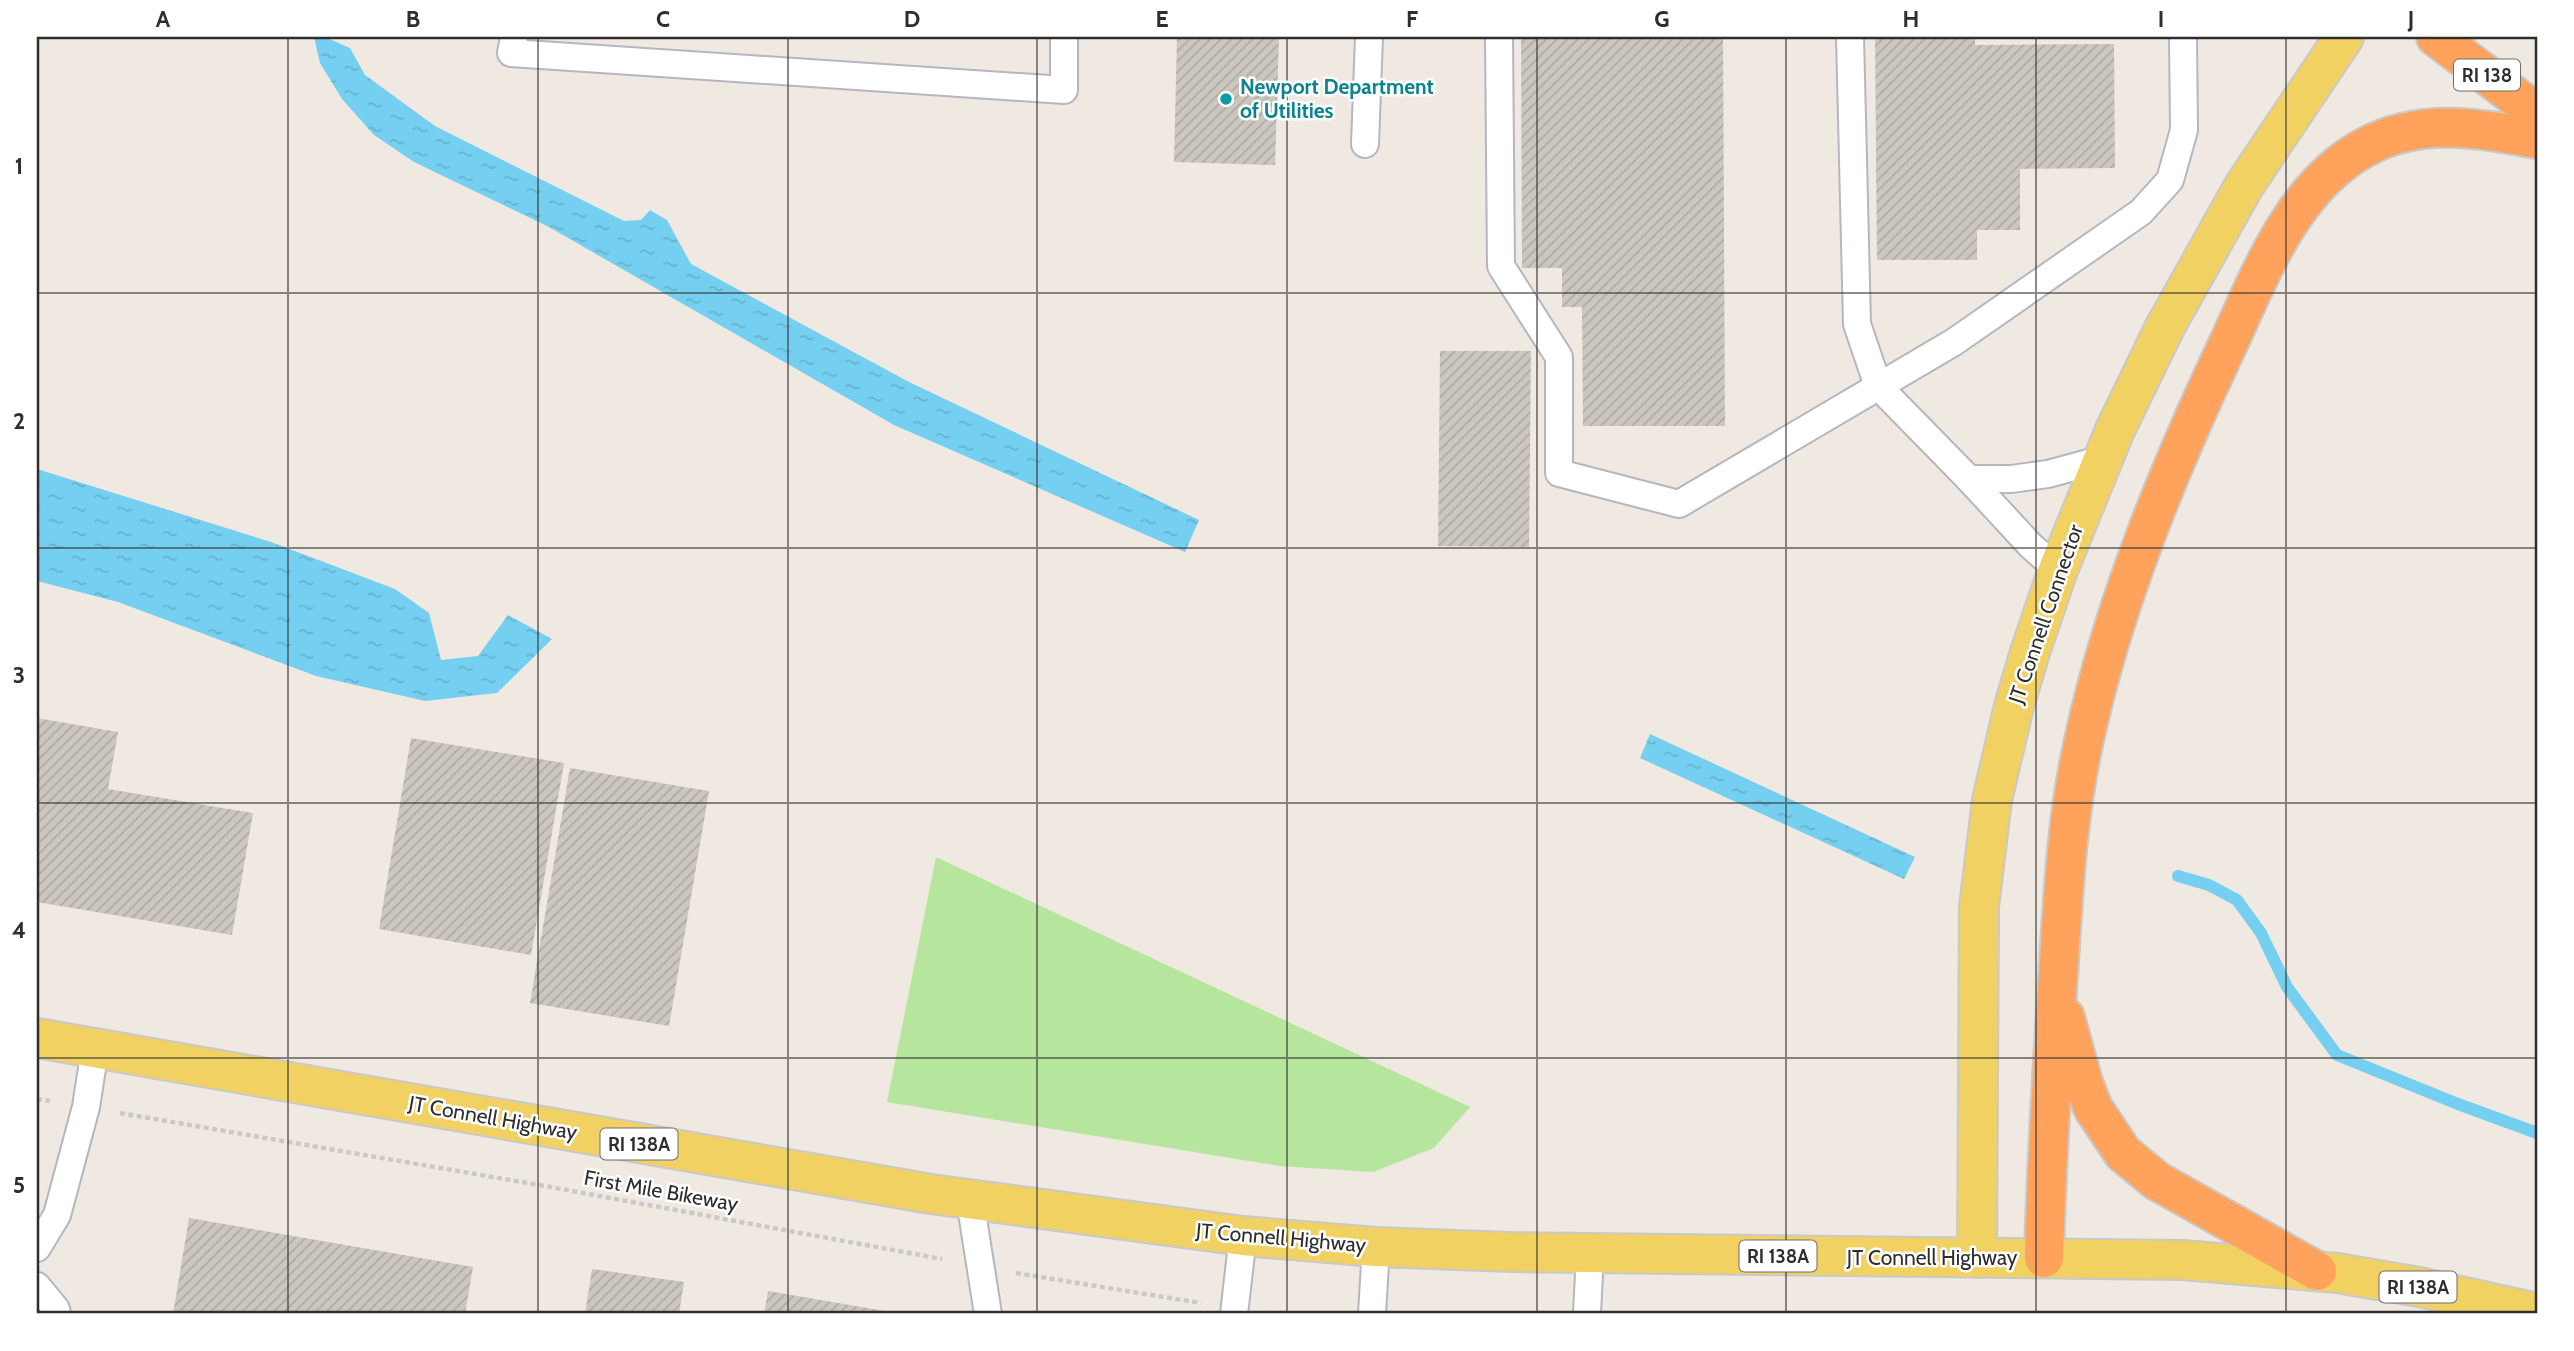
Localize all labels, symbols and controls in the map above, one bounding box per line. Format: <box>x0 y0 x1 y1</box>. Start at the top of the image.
text: A <box>156 5 171 33</box>
text: B <box>406 5 420 33</box>
text: C <box>656 5 670 33</box>
text: D <box>904 5 920 33</box>
text: E <box>1155 5 1169 33</box>
text: F <box>1406 5 1418 33</box>
text: G <box>1654 5 1670 33</box>
text: H <box>1903 5 1919 33</box>
text: I <box>2158 5 2164 33</box>
text: J <box>2407 5 2414 33</box>
road number: RI 138 <box>2454 60 2520 90</box>
place label: Newport Department of Utilities <box>1240 74 1434 123</box>
marker: Newport Department of Utilities <box>1218 91 1234 107</box>
text: 1 <box>15 152 23 180</box>
text: 2 <box>13 407 25 435</box>
street label: JT Connell Connector <box>2003 521 2088 707</box>
text: 3 <box>13 661 25 689</box>
text: 4 <box>12 916 26 944</box>
street label: JT Connell Highway <box>406 1090 580 1145</box>
road number: RI 138A <box>600 1128 678 1160</box>
street label: First Mile Bikeway <box>582 1165 740 1216</box>
text: 5 <box>13 1171 25 1199</box>
street label: JT Connell Highway <box>1194 1218 1367 1257</box>
road number: RI 138A <box>1740 1240 1816 1272</box>
street label: JT Connell Highway <box>1846 1245 2018 1270</box>
road number: RI 138A <box>2380 1272 2456 1302</box>

